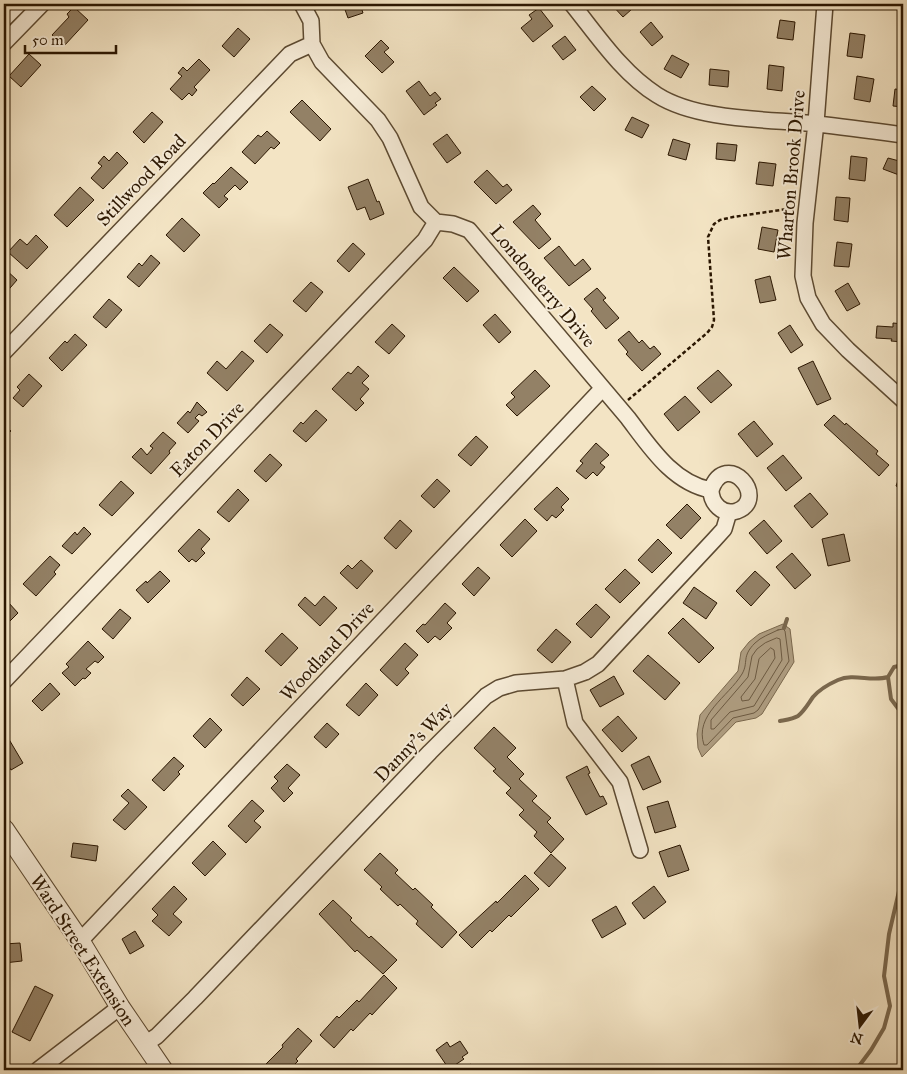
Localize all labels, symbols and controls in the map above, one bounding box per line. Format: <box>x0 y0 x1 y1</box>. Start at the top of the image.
scale bar <box>25 22 116 54</box>
text: 50 m <box>32 31 64 49</box>
street label: Wharton Brook Drive <box>772 89 810 261</box>
street label: Stillwood Road <box>91 129 191 231</box>
street label: Londonderry Drive <box>485 220 601 352</box>
street label: Eaton Drive <box>165 396 249 482</box>
street label: Woodland Drive <box>275 597 379 705</box>
street label: Danny's Way <box>369 697 457 787</box>
street label: Ward Street Extension <box>25 870 141 1030</box>
north arrow <box>834 1002 884 1052</box>
text: N <box>849 1028 865 1048</box>

